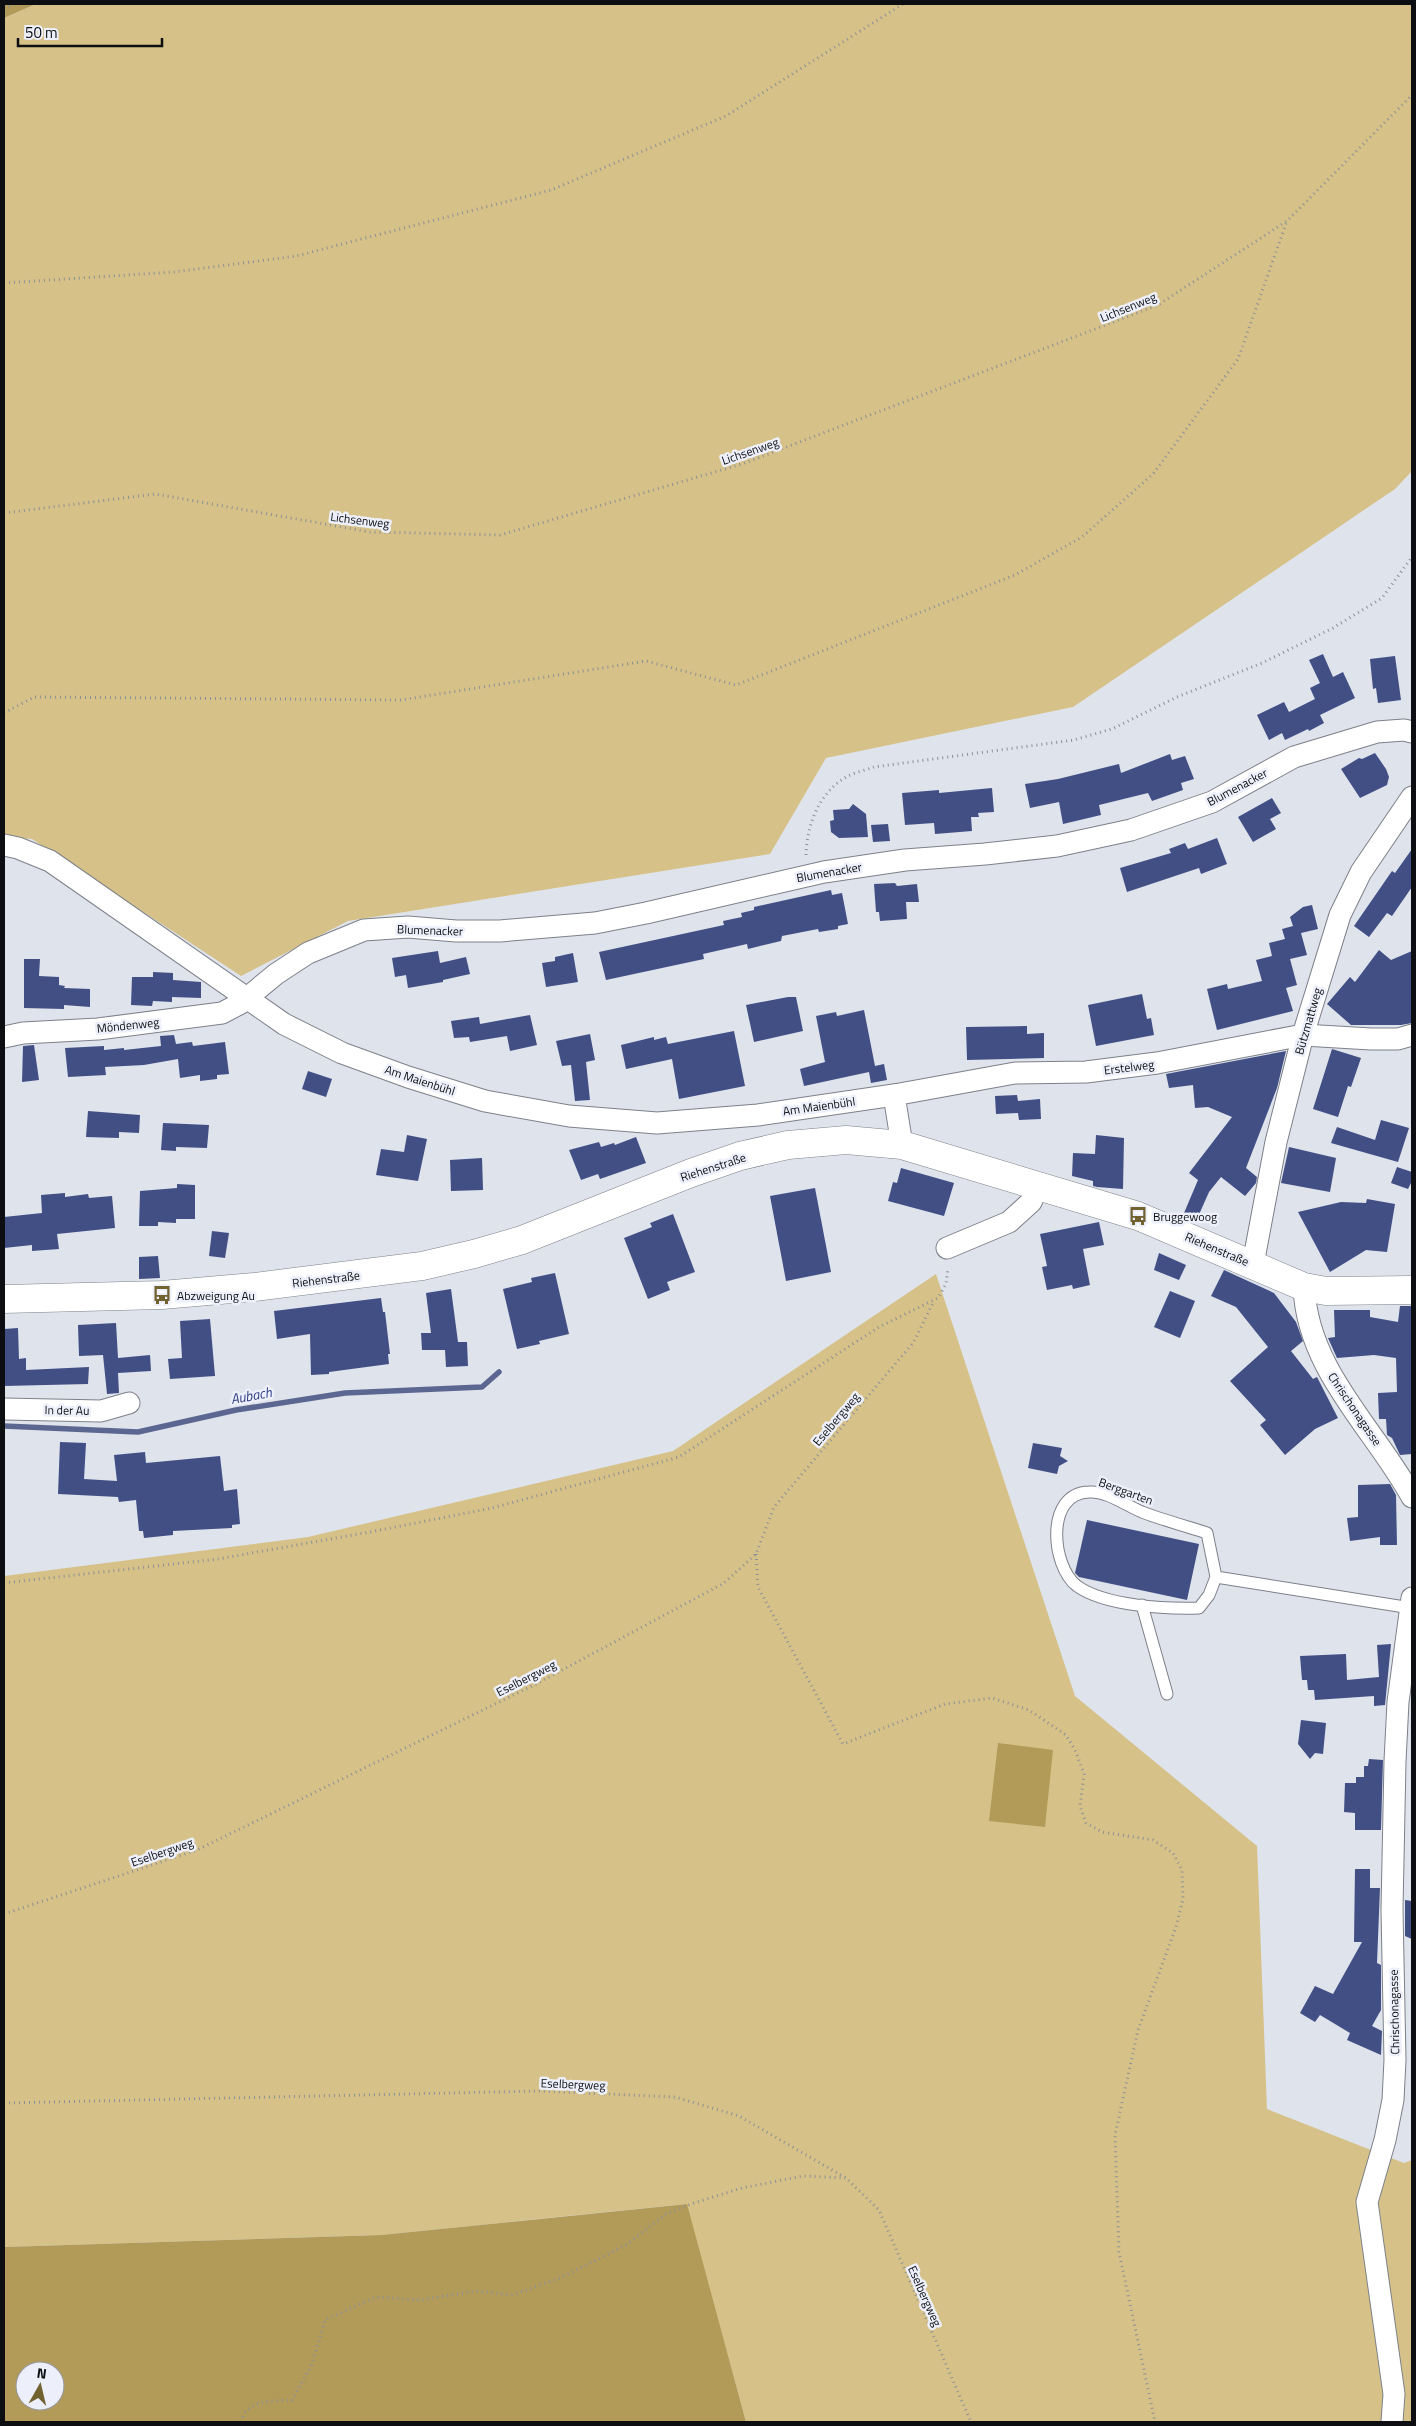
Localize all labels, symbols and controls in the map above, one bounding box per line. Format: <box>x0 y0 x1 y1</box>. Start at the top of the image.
scale bar <box>18 15 161 47</box>
text: 50 m <box>25 21 58 44</box>
street label: Lichsenweg <box>1097 287 1159 327</box>
street label: Lichsenweg <box>719 432 781 470</box>
street label: Lichsenweg <box>329 507 391 533</box>
street label: Blumenacker <box>1203 763 1271 811</box>
street label: Blumenacker <box>795 857 863 887</box>
street label: Blumenacker <box>397 919 463 941</box>
street label: Bützmattweg <box>1289 985 1327 1057</box>
street label: Möndenweg <box>96 1012 160 1038</box>
street label: Erstelweg <box>1103 1054 1155 1080</box>
street label: Am Maienbühl <box>382 1060 458 1100</box>
street label: Am Maienbühl <box>782 1092 856 1120</box>
street label: Riehenstraße <box>678 1147 748 1187</box>
bus stop icon: Bruggewoog <box>1127 1205 1149 1227</box>
place label: Bruggewoog <box>1153 1207 1217 1226</box>
street label: Riehenstraße <box>1182 1227 1252 1271</box>
street label: Riehenstraße <box>291 1265 361 1293</box>
bus stop icon: Abzweigung Au <box>151 1284 173 1306</box>
place label: Abzweigung Au <box>177 1286 255 1305</box>
street label: Chrischonagasse <box>1323 1368 1387 1450</box>
water label: Aubach <box>229 1381 274 1409</box>
street label: Eselbergweg <box>808 1388 864 1450</box>
street label: In der Au <box>44 1400 90 1420</box>
street label: Berggarten <box>1096 1472 1156 1510</box>
street label: Eselbergweg <box>493 1655 559 1701</box>
street label: Eselbergweg <box>128 1832 196 1872</box>
street label: Chrischonagasse <box>1384 1969 1404 2055</box>
street label: Eselbergweg <box>540 2073 606 2095</box>
street label: Eselbergweg <box>903 2262 947 2330</box>
north arrow <box>15 2361 65 2411</box>
text: N <box>36 2362 48 2384</box>

